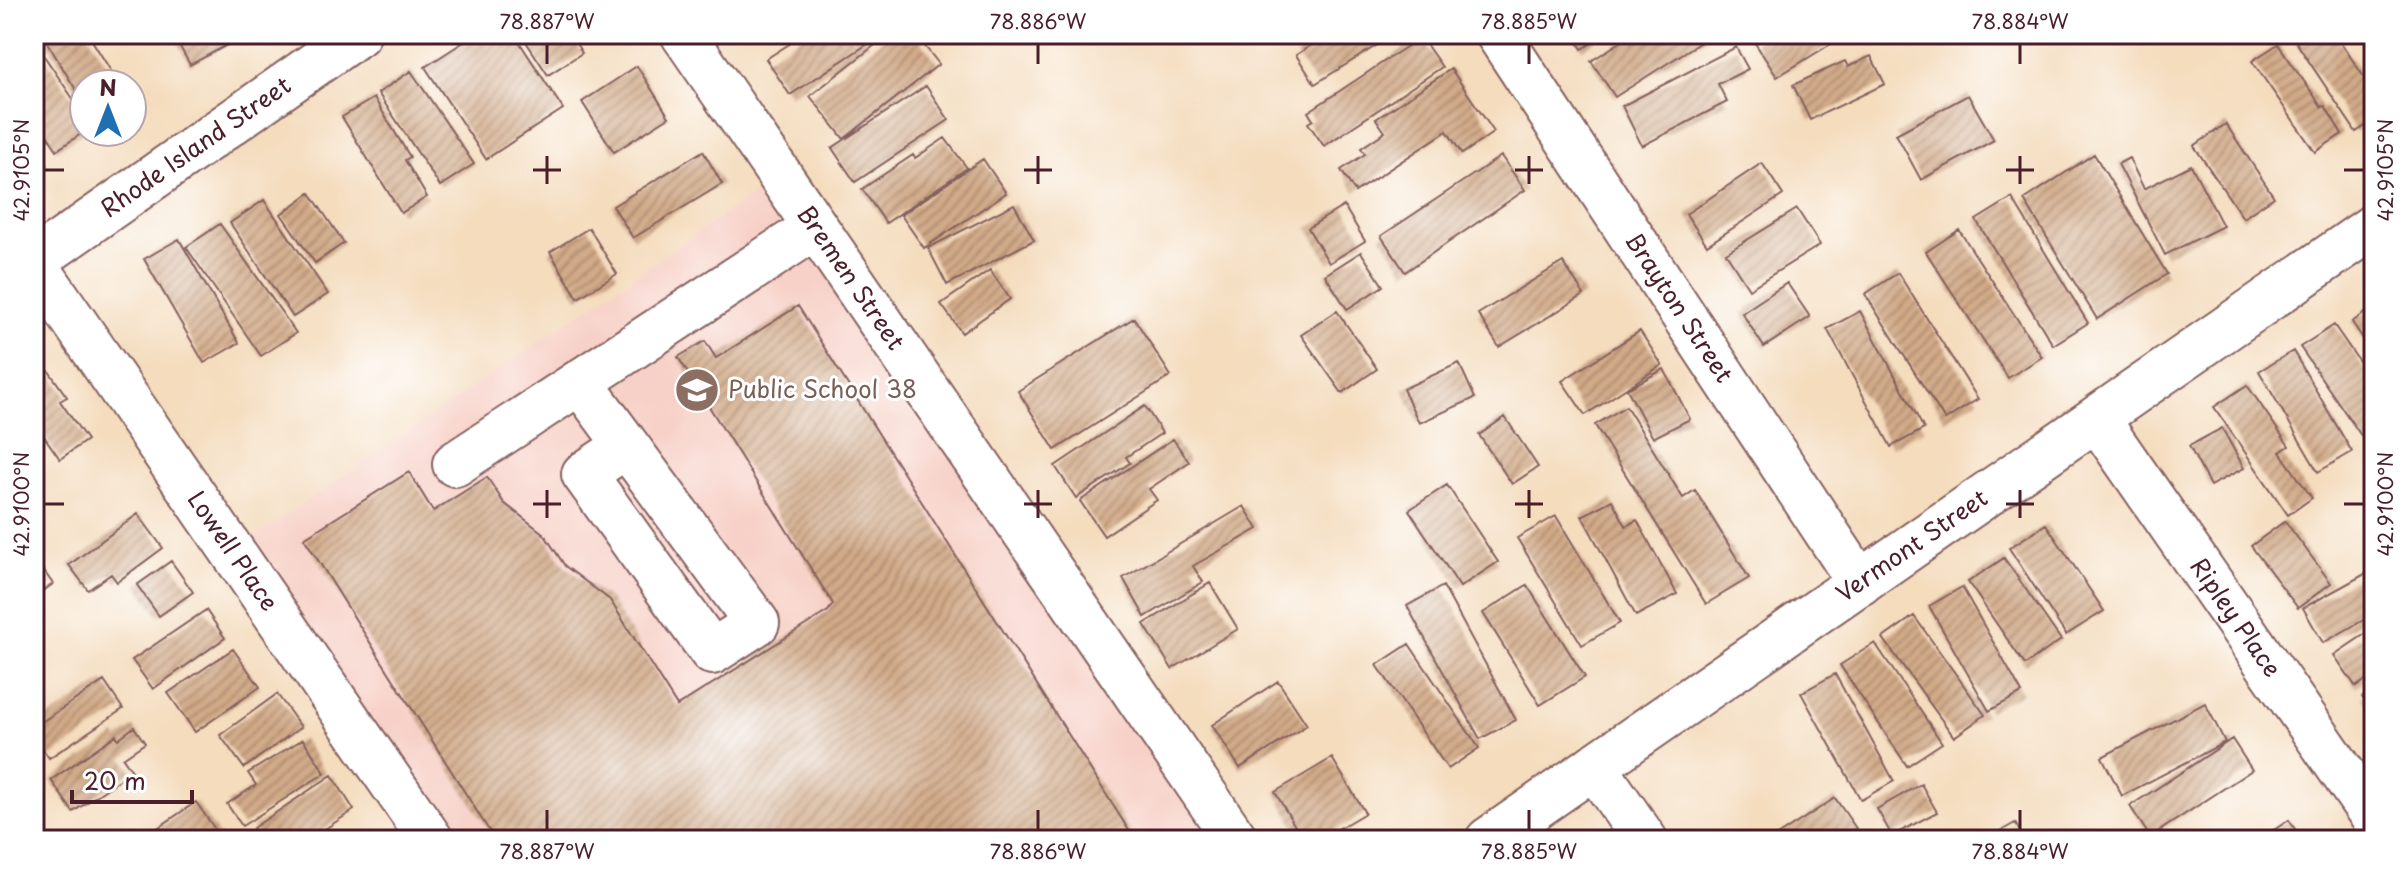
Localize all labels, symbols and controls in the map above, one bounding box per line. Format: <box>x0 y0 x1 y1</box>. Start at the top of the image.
text: 78.887°W <box>499 6 595 36</box>
text: 78.886°W <box>990 6 1087 36</box>
text: 78.885°W <box>1481 6 1578 36</box>
text: 78.884°W <box>1971 6 2069 36</box>
street label: Rhode Island Street <box>93 66 298 225</box>
north arrow <box>68 68 148 148</box>
text: N <box>99 70 117 103</box>
text: 42.9105°N <box>6 118 36 222</box>
text: 42.9105°N <box>2370 118 2400 222</box>
street label: Bremen Street <box>790 197 915 357</box>
street label: Brayton Street <box>1617 224 1743 389</box>
school or university icon: Public School 38 <box>673 366 721 414</box>
place label: Public School 38 <box>728 370 917 406</box>
text: 42.9100°N <box>6 452 36 556</box>
text: 42.9100°N <box>2370 452 2400 556</box>
street label: Vermont Street <box>1828 479 1994 610</box>
street label: Lowell Place <box>180 483 288 618</box>
street label: Ripley Place <box>2182 549 2291 684</box>
scale bar <box>72 754 192 804</box>
text: 20 m <box>84 762 146 798</box>
text: 78.887°W <box>499 836 595 866</box>
text: 78.886°W <box>990 836 1087 866</box>
text: 78.885°W <box>1481 836 1578 866</box>
text: 78.884°W <box>1971 836 2069 866</box>

